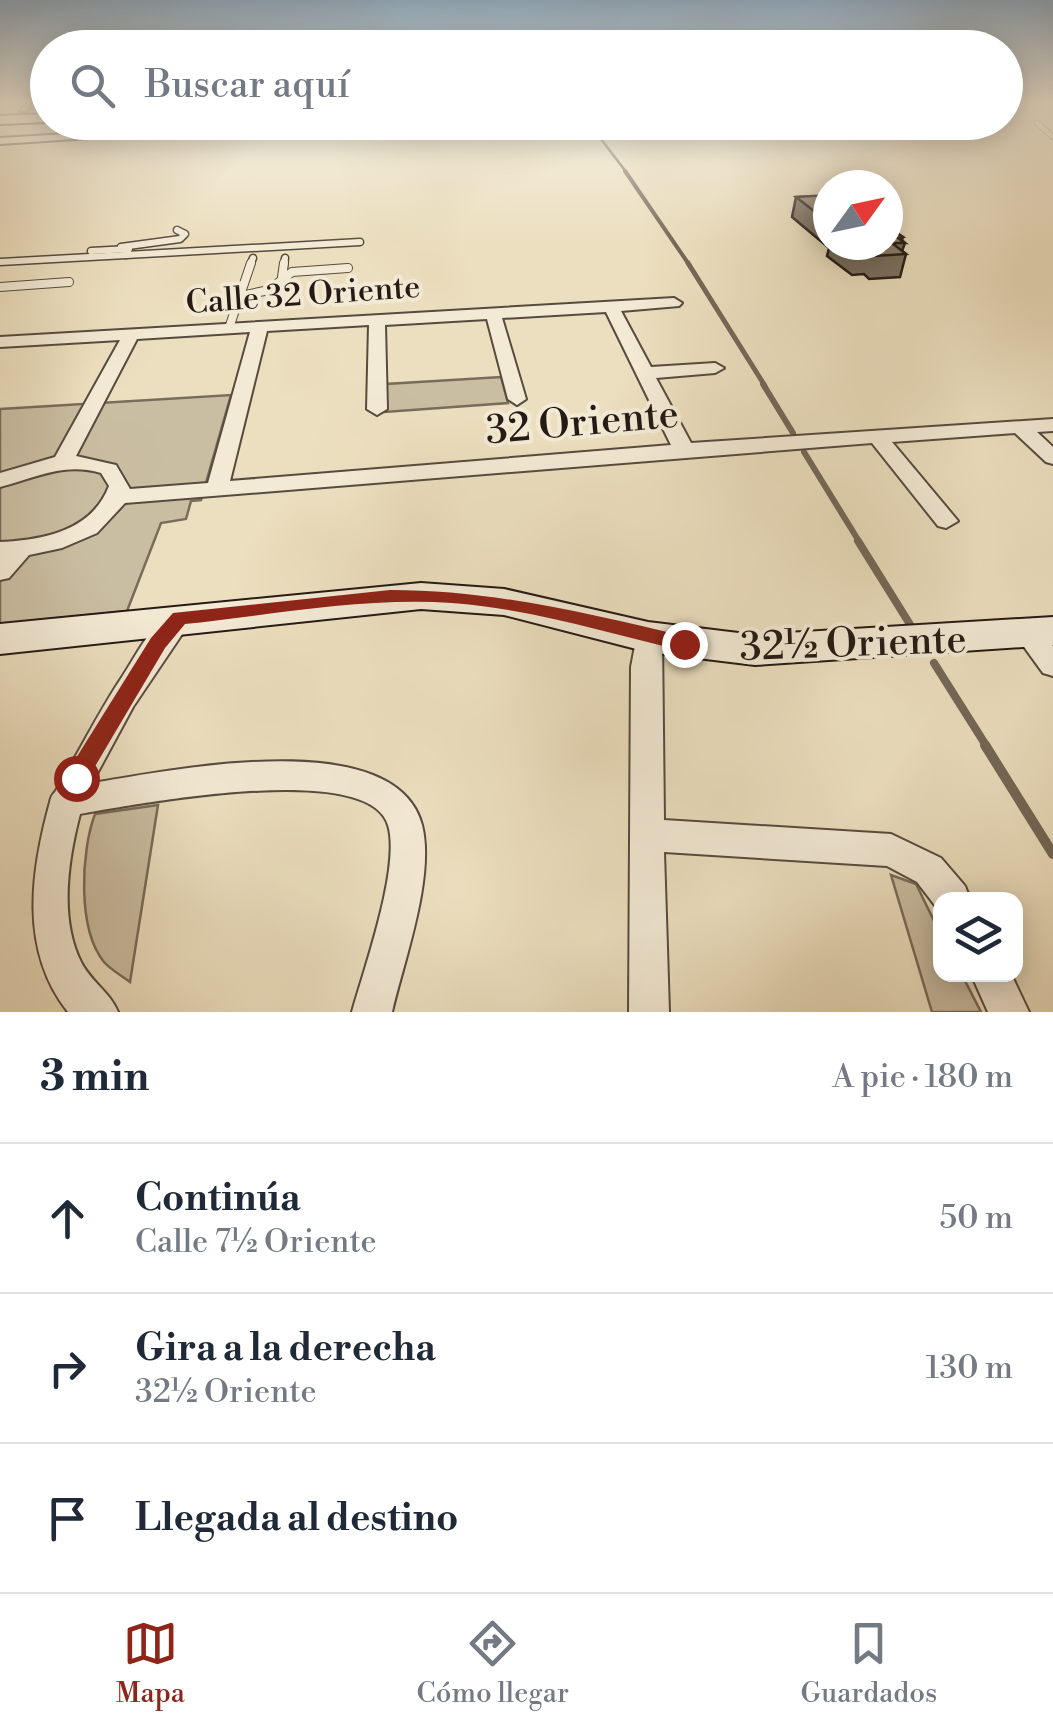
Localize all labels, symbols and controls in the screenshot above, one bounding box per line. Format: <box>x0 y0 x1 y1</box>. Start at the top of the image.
search box <box>30 30 1023 140</box>
icon: search <box>65 58 120 113</box>
text: Buscar aquí <box>145 62 350 109</box>
north arrow <box>813 170 903 260</box>
street label: Calle 32 Oriente <box>185 267 422 323</box>
street label: 32 Oriente <box>483 390 681 456</box>
street label: 32½ Oriente <box>739 615 967 673</box>
route end <box>662 622 708 668</box>
route start <box>54 756 100 802</box>
map controls <box>933 892 1023 982</box>
button: layers <box>933 892 1023 982</box>
text: 3 min <box>40 1051 149 1104</box>
text: A pie · 180 m <box>832 1057 1013 1097</box>
text: Continúa <box>135 1175 301 1222</box>
icon: ahead <box>40 1191 95 1246</box>
text: 50 m <box>940 1198 1013 1238</box>
text: Calle 7½ Oriente <box>135 1222 377 1262</box>
text: Gira a la derecha <box>135 1325 436 1372</box>
icon: right <box>40 1341 95 1396</box>
text: 130 m <box>926 1348 1013 1388</box>
text: 32½ Oriente <box>135 1372 317 1412</box>
icon: arrive <box>40 1491 95 1546</box>
text: Llegada al destino <box>135 1495 458 1542</box>
tab: Mapa <box>116 1616 185 1711</box>
tab: Cómo llegar <box>417 1616 569 1711</box>
tab: Guardados <box>801 1616 937 1711</box>

